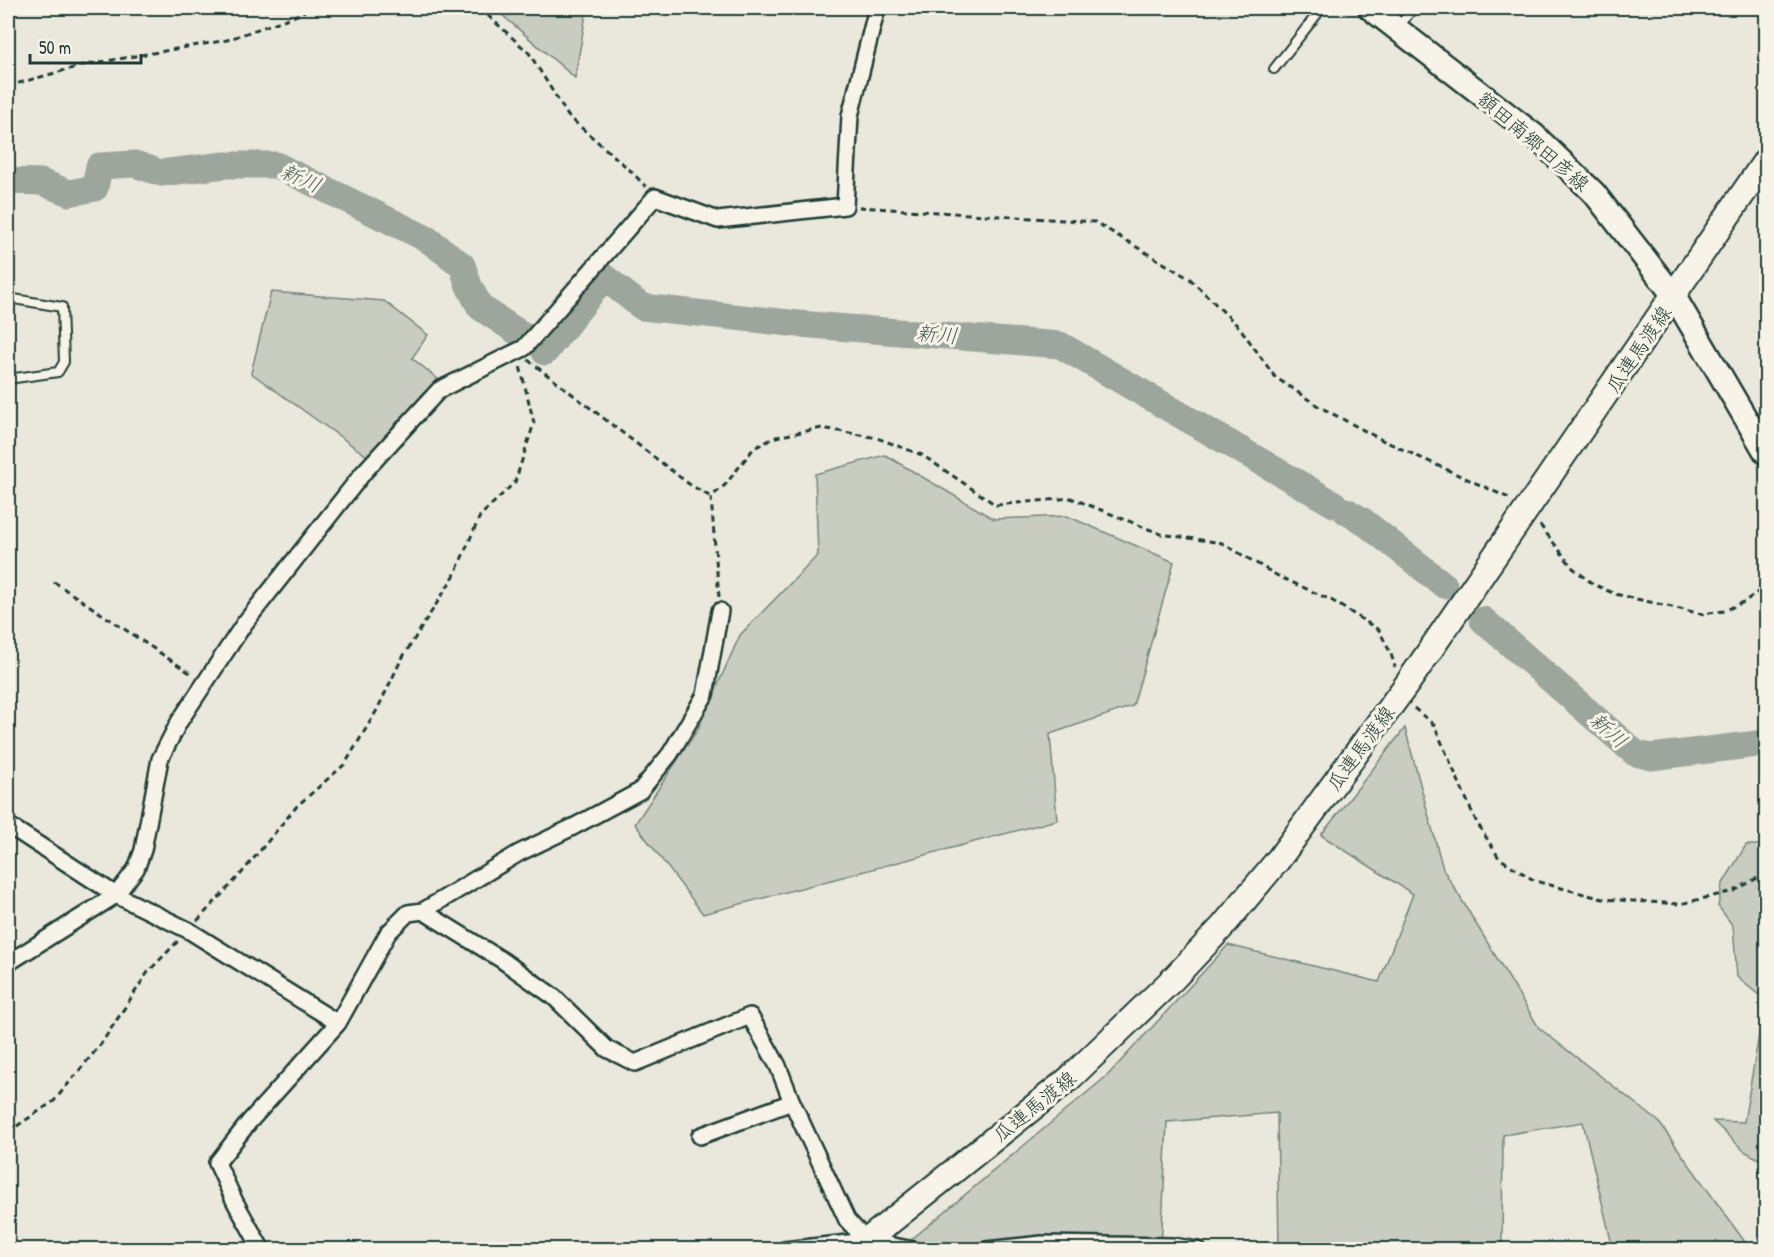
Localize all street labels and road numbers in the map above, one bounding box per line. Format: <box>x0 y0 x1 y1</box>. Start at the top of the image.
street label: 額田南郷田彦線 <box>1472 85 1596 197</box>
street label: 瓜連馬渡線 <box>1599 300 1677 398</box>
street label: 瓜連馬渡線 <box>1320 700 1400 796</box>
street label: 瓜連馬渡線 <box>987 1064 1081 1148</box>

